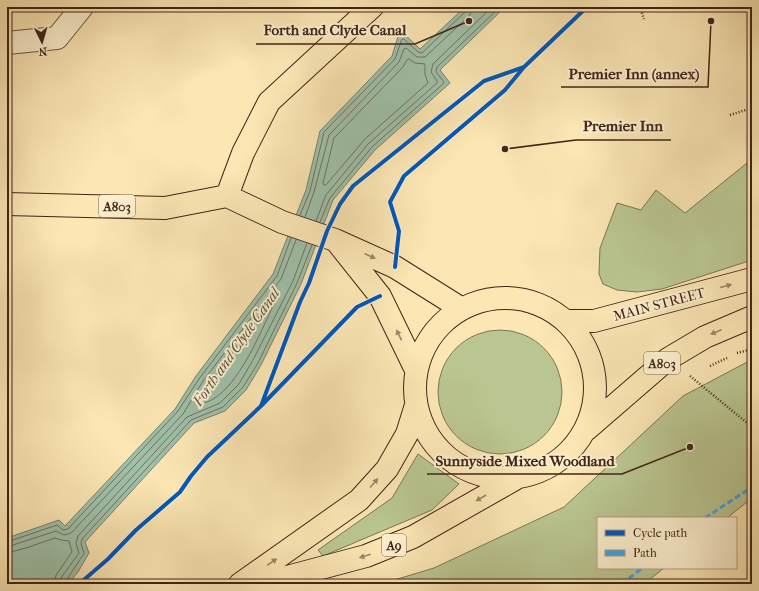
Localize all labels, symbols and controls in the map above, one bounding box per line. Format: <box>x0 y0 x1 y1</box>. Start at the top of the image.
callout: Forth and Clyde Canal <box>256 17 415 44</box>
text: Forth and Clyde Canal <box>263 21 407 39</box>
north arrow <box>22 22 62 62</box>
text: N <box>37 45 48 58</box>
callout: Premier Inn (annex) <box>561 60 708 87</box>
text: Premier Inn (annex) <box>569 65 699 83</box>
callout: Premier Inn <box>576 113 671 140</box>
text: Premier Inn <box>583 117 663 135</box>
road number: A803 <box>99 195 135 217</box>
one-way arrow <box>365 253 377 259</box>
water label: Forth and Clyde Canal <box>188 283 285 410</box>
one-way arrow <box>720 283 732 289</box>
street label: MAIN STREET <box>611 284 707 325</box>
one-way arrow <box>396 329 402 340</box>
one-way arrow <box>710 329 722 336</box>
road number: A803 <box>644 352 680 374</box>
callout: Sunnyside Mixed Woodland <box>427 447 622 474</box>
text: Sunnyside Mixed Woodland <box>435 452 615 470</box>
one-way arrow <box>370 478 379 489</box>
one-way arrow <box>475 495 487 502</box>
legend <box>597 517 737 569</box>
text: Cycle path <box>633 526 688 540</box>
road number: A9 <box>382 534 406 556</box>
text: Path <box>633 546 657 560</box>
one-way arrow <box>358 553 370 559</box>
one-way arrow <box>266 558 277 566</box>

